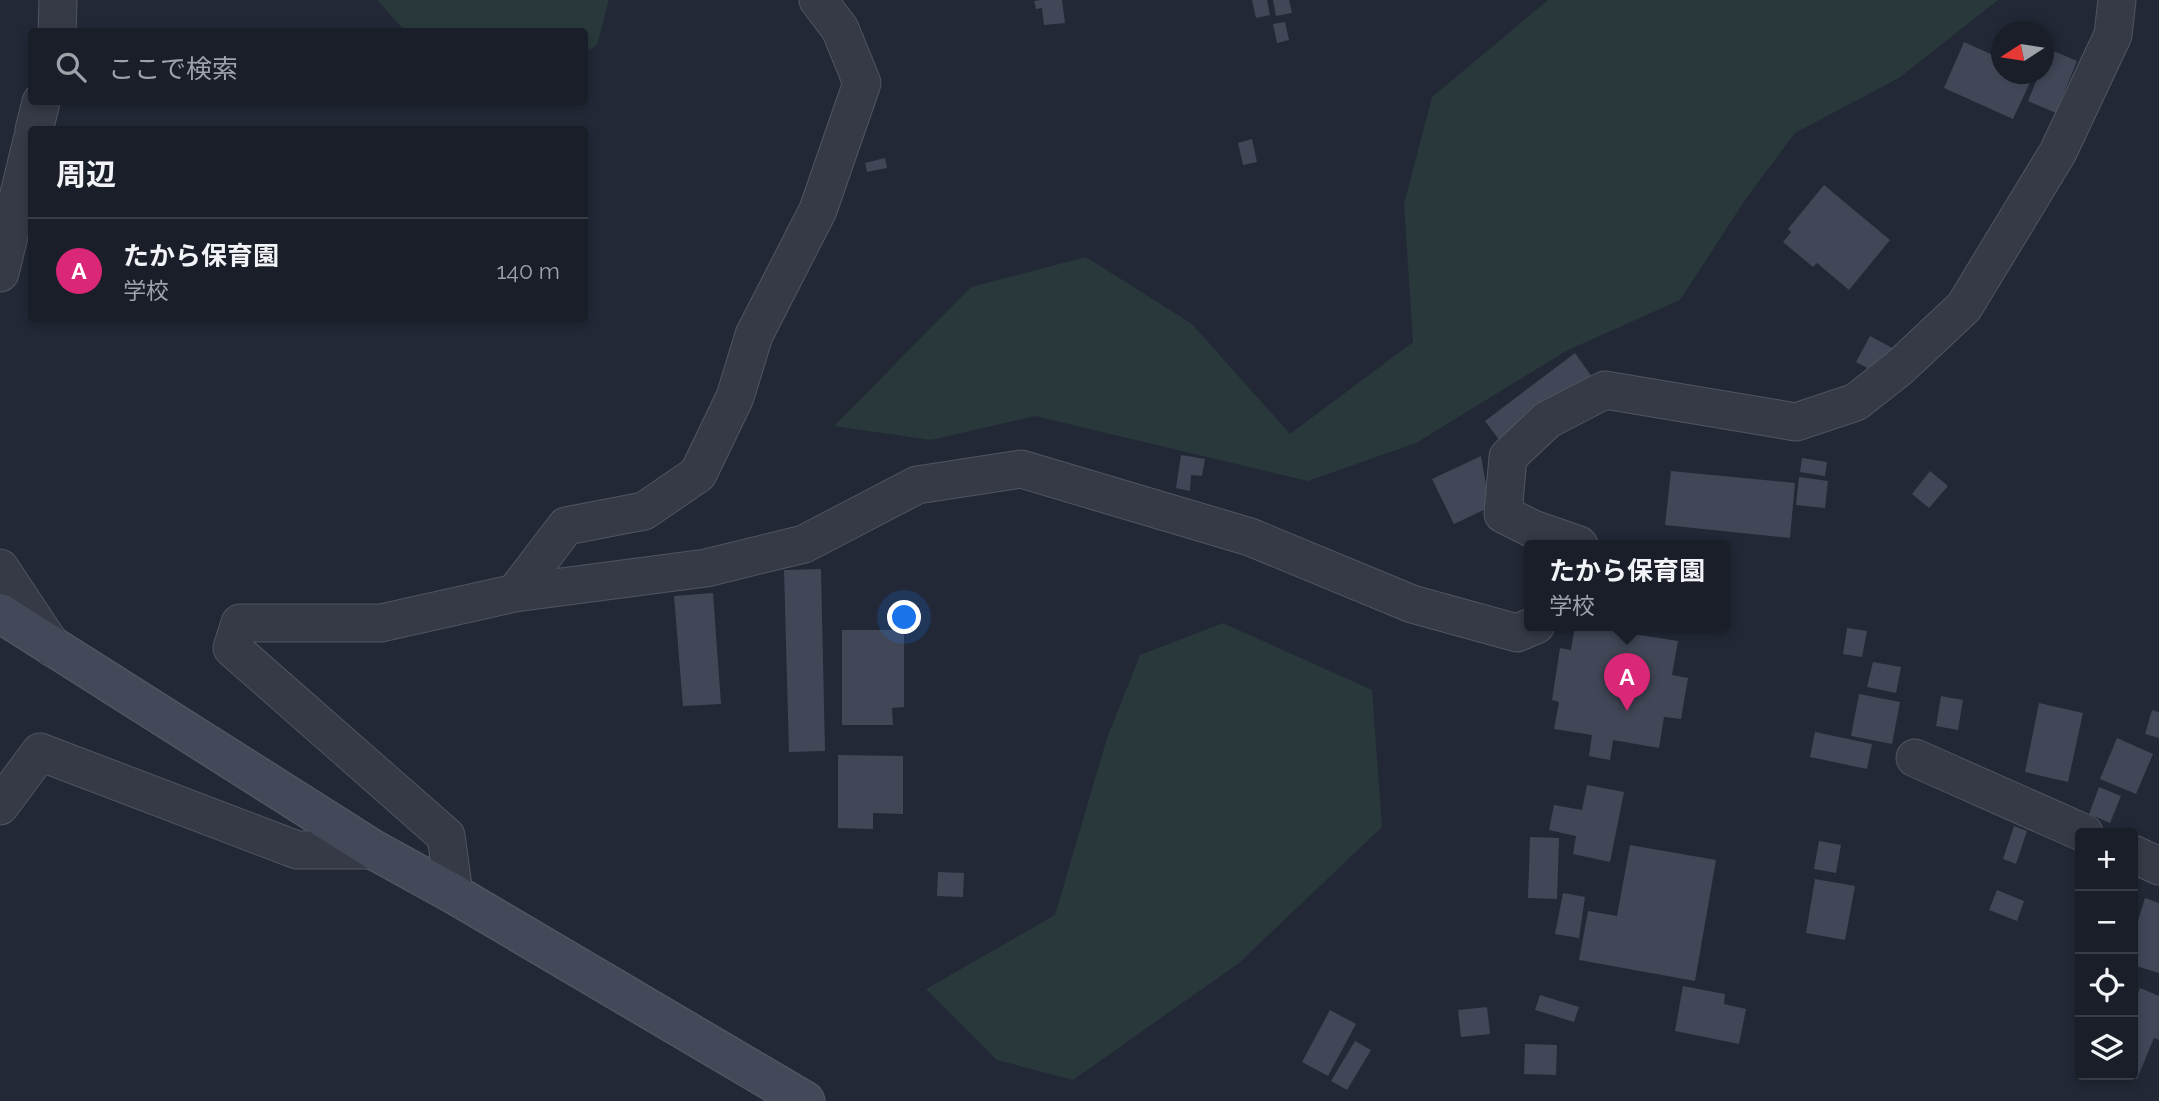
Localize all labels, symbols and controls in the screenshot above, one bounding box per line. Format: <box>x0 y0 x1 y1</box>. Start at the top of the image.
north arrow <box>1991 21 2054 84</box>
search box <box>28 28 588 105</box>
icon: search <box>52 48 90 86</box>
text: ここで検索 <box>108 54 238 84</box>
text: 周辺 <box>56 157 116 192</box>
text: たから保育園 <box>123 241 279 271</box>
text: A <box>71 257 87 284</box>
text: 140 m <box>497 257 560 284</box>
text: 学校 <box>123 277 169 304</box>
popup <box>1524 540 1730 631</box>
text: たから保育園 <box>1549 556 1705 586</box>
text: 学校 <box>1549 592 1595 619</box>
your location <box>887 600 921 634</box>
pin: A <box>1604 653 1650 711</box>
map controls <box>2075 828 2138 1080</box>
button: + <box>2075 828 2138 891</box>
button: − <box>2075 891 2138 954</box>
button: locate <box>2075 954 2138 1017</box>
button: layers <box>2075 1017 2138 1080</box>

